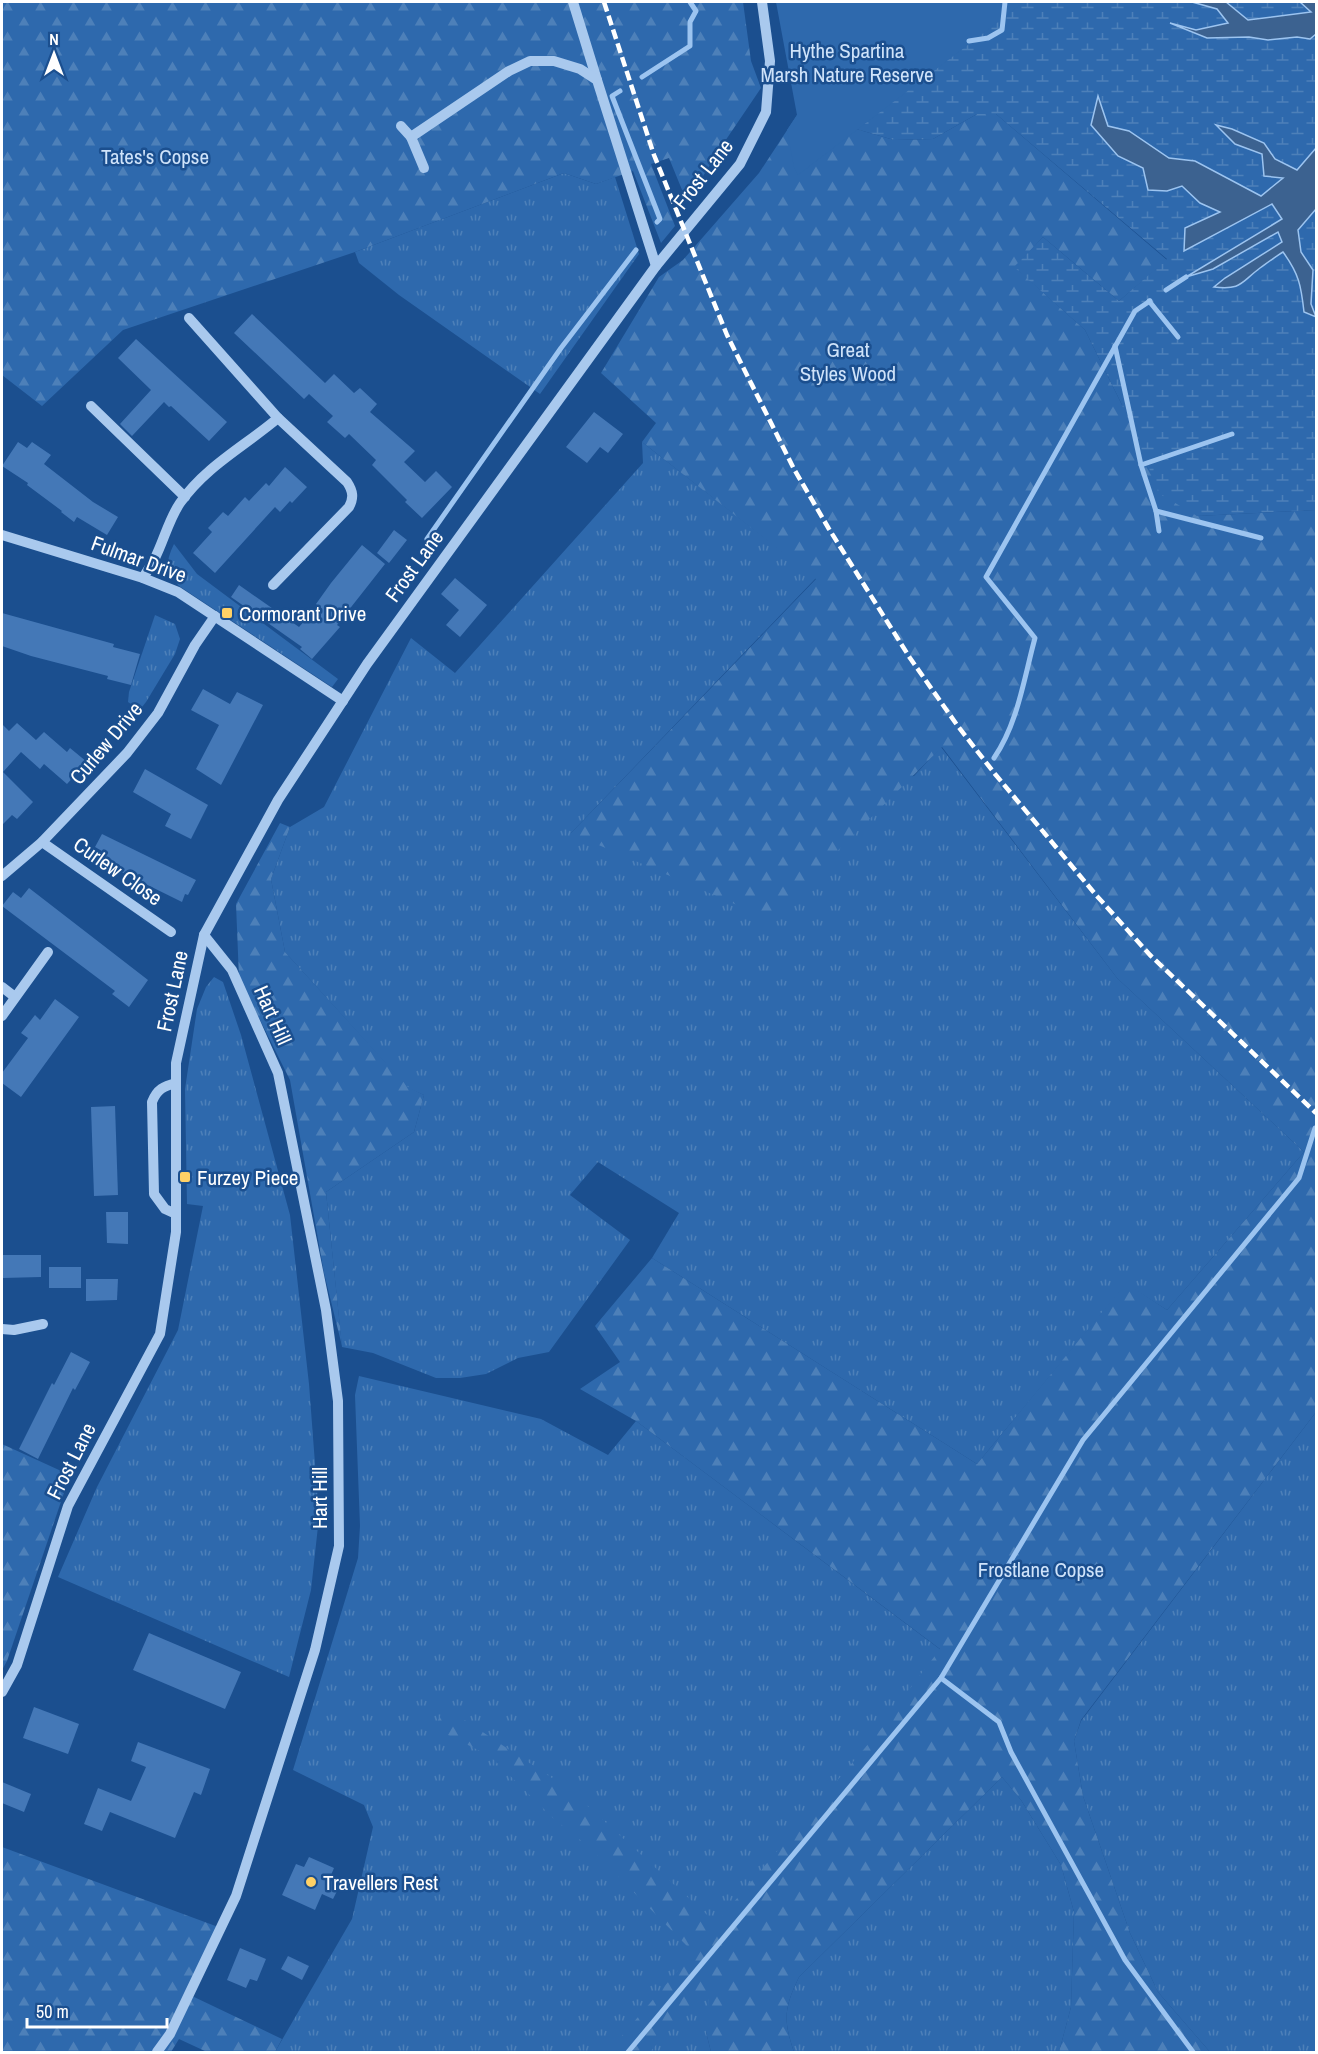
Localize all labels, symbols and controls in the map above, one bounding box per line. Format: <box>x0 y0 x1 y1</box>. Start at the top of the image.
north arrow <box>24 24 84 84</box>
text: N <box>49 28 59 50</box>
park label: Hythe Spartina Marsh Nature Reserve <box>760 36 934 89</box>
street label: Frost Lane <box>666 133 740 215</box>
park label: Tates's Copse <box>101 142 209 171</box>
park label: Great Styles Wood <box>800 335 896 388</box>
street label: Frost Lane <box>378 524 450 608</box>
street label: Fulmar Drive <box>87 528 191 590</box>
place label: Cormorant Drive <box>239 599 366 628</box>
marker: Cormorant Drive <box>220 606 234 620</box>
street label: Curlew Drive <box>63 696 149 790</box>
street label: Curlew Close <box>68 830 168 912</box>
street label: Frost Lane <box>149 948 195 1034</box>
street label: Hart Hill <box>247 981 299 1049</box>
place label: Furzey Piece <box>197 1163 298 1192</box>
marker: Furzey Piece <box>178 1170 192 1184</box>
street label: Frost Lane <box>39 1418 103 1504</box>
street label: Hart Hill <box>305 1467 334 1529</box>
park label: Frostlane Copse <box>978 1555 1104 1584</box>
place label: Travellers Rest <box>323 1868 438 1897</box>
marker: Travellers Rest <box>304 1875 318 1889</box>
scale bar <box>27 1991 166 2029</box>
text: 50 m <box>36 1999 69 2024</box>

